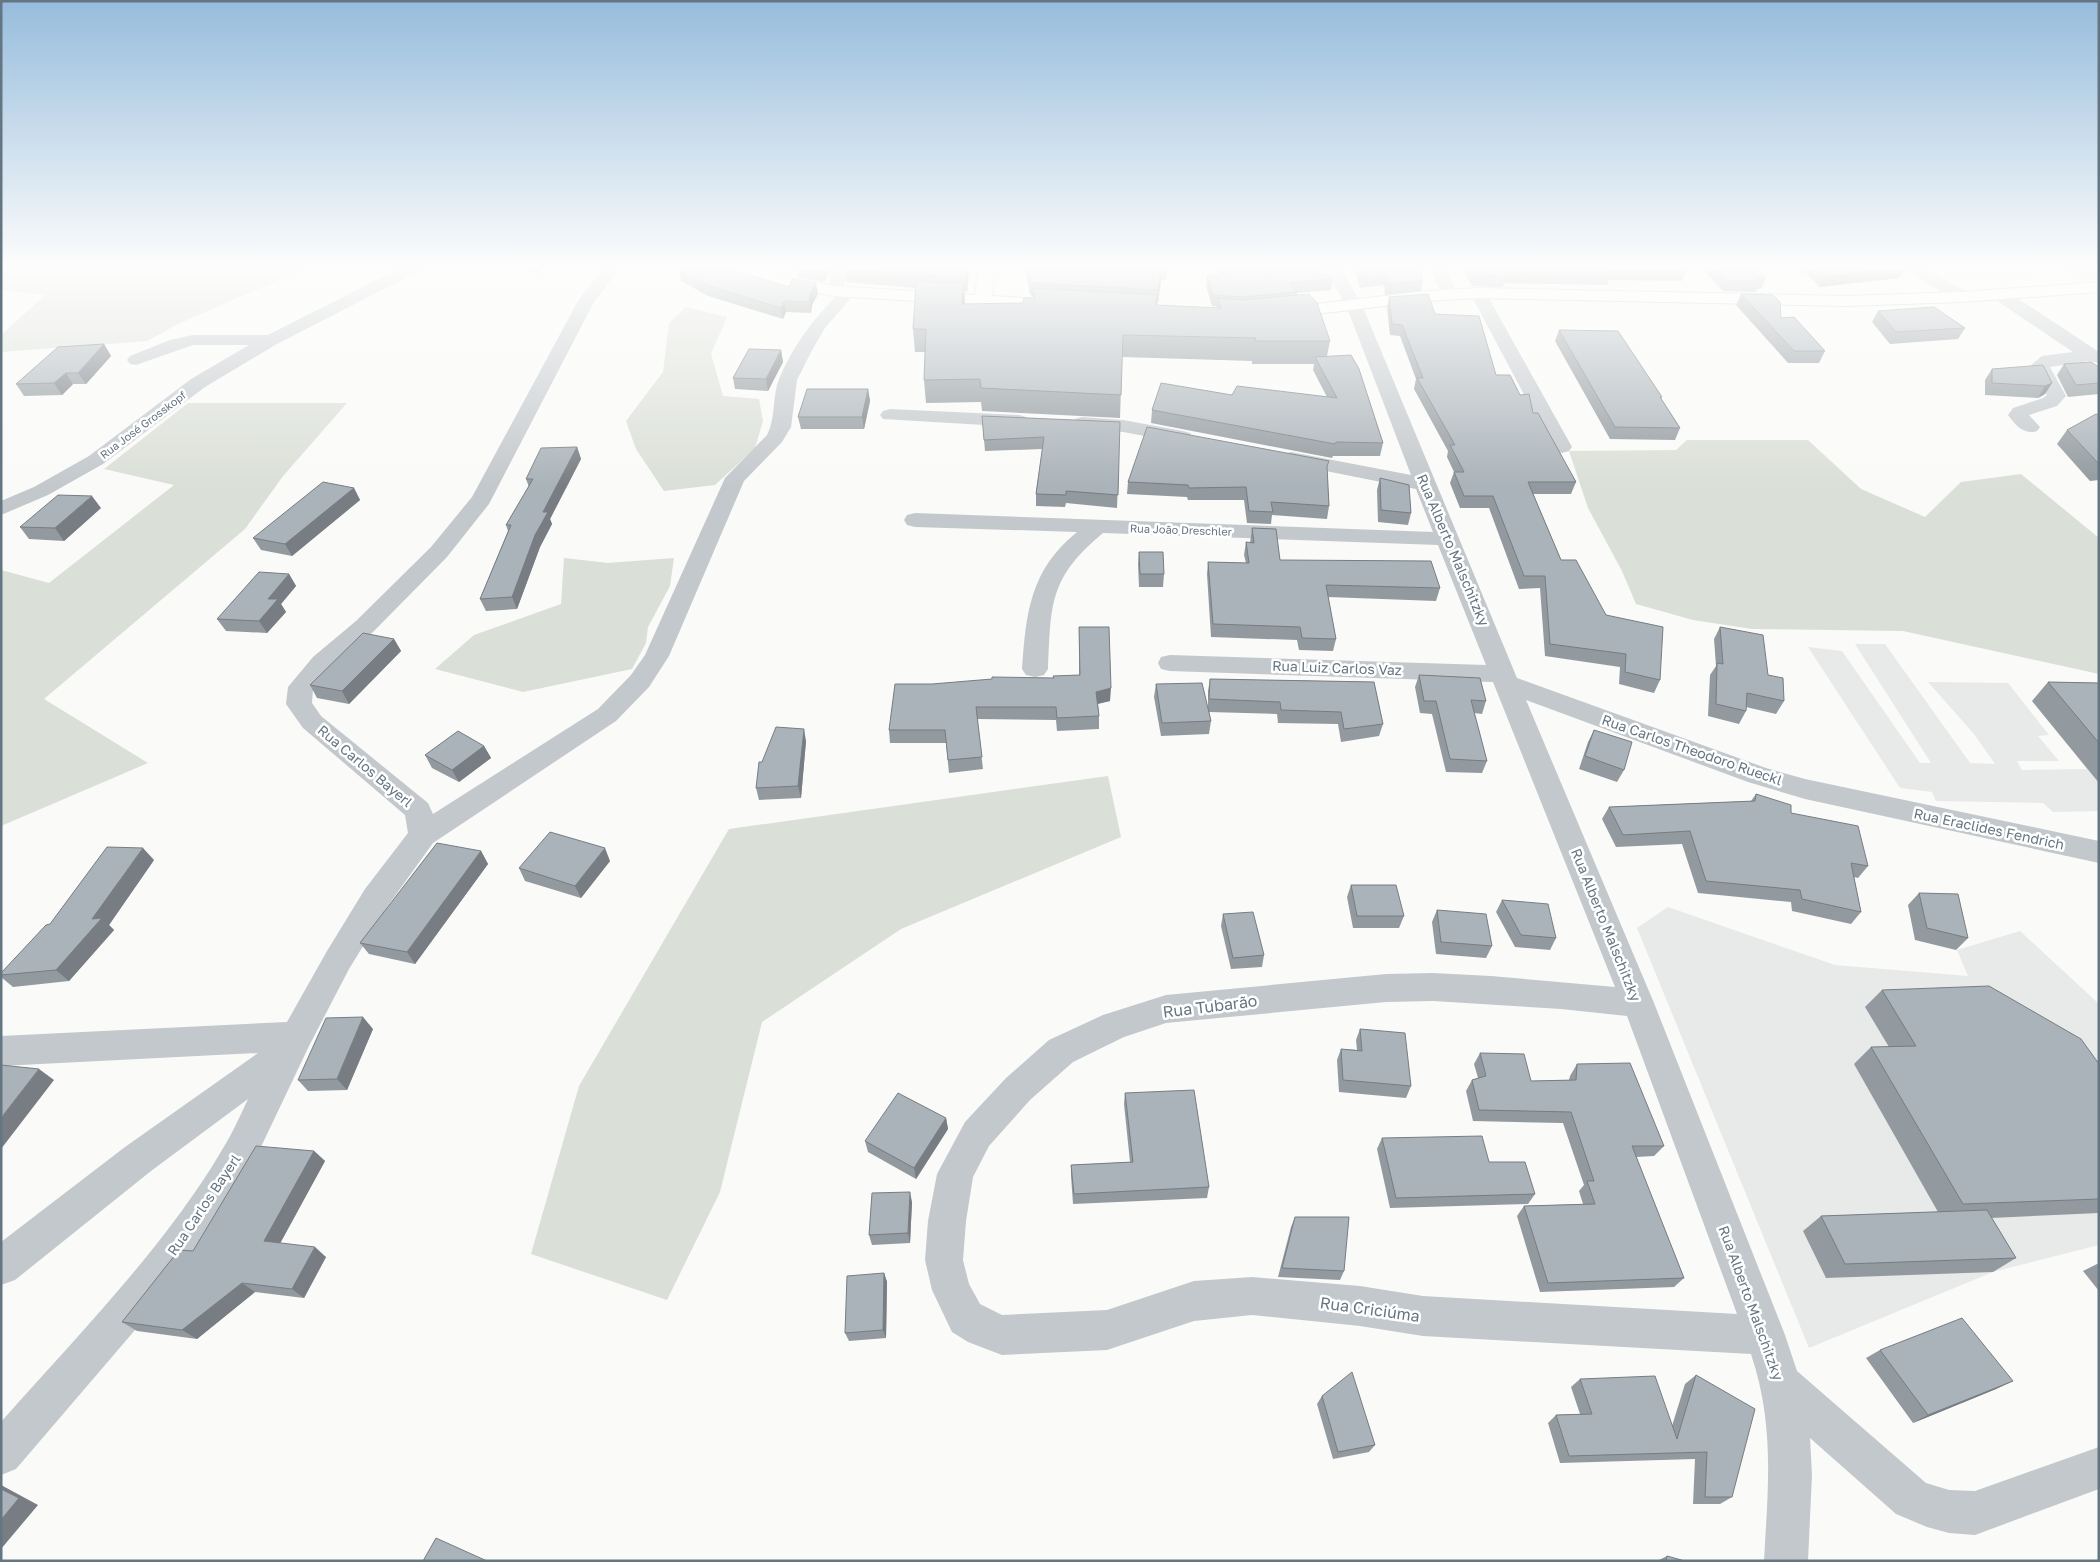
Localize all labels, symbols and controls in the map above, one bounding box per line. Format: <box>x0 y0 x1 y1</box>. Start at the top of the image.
street label: Rua José Grosskopf <box>97 388 188 461</box>
street label: Rua Alberto Malschitzky <box>1414 471 1493 628</box>
street label: Rua João Dreschler <box>1130 521 1233 538</box>
street label: Rua Luiz Carlos Vaz <box>1272 657 1402 678</box>
street label: Rua Carlos Theodoro Rueckl <box>1600 711 1785 788</box>
street label: Rua Carlos Bayerl <box>315 721 416 810</box>
street label: Rua Eraclides Fendrich <box>1912 804 2066 853</box>
street label: Rua Alberto Malschitzky <box>1568 846 1645 1004</box>
street label: Rua Tubarão <box>1162 990 1258 1022</box>
street label: Rua Carlos Bayerl <box>163 1151 244 1259</box>
street label: Rua Alberto Malschitzky <box>1716 1223 1787 1383</box>
street label: Rua Criciúma <box>1319 1292 1421 1326</box>

